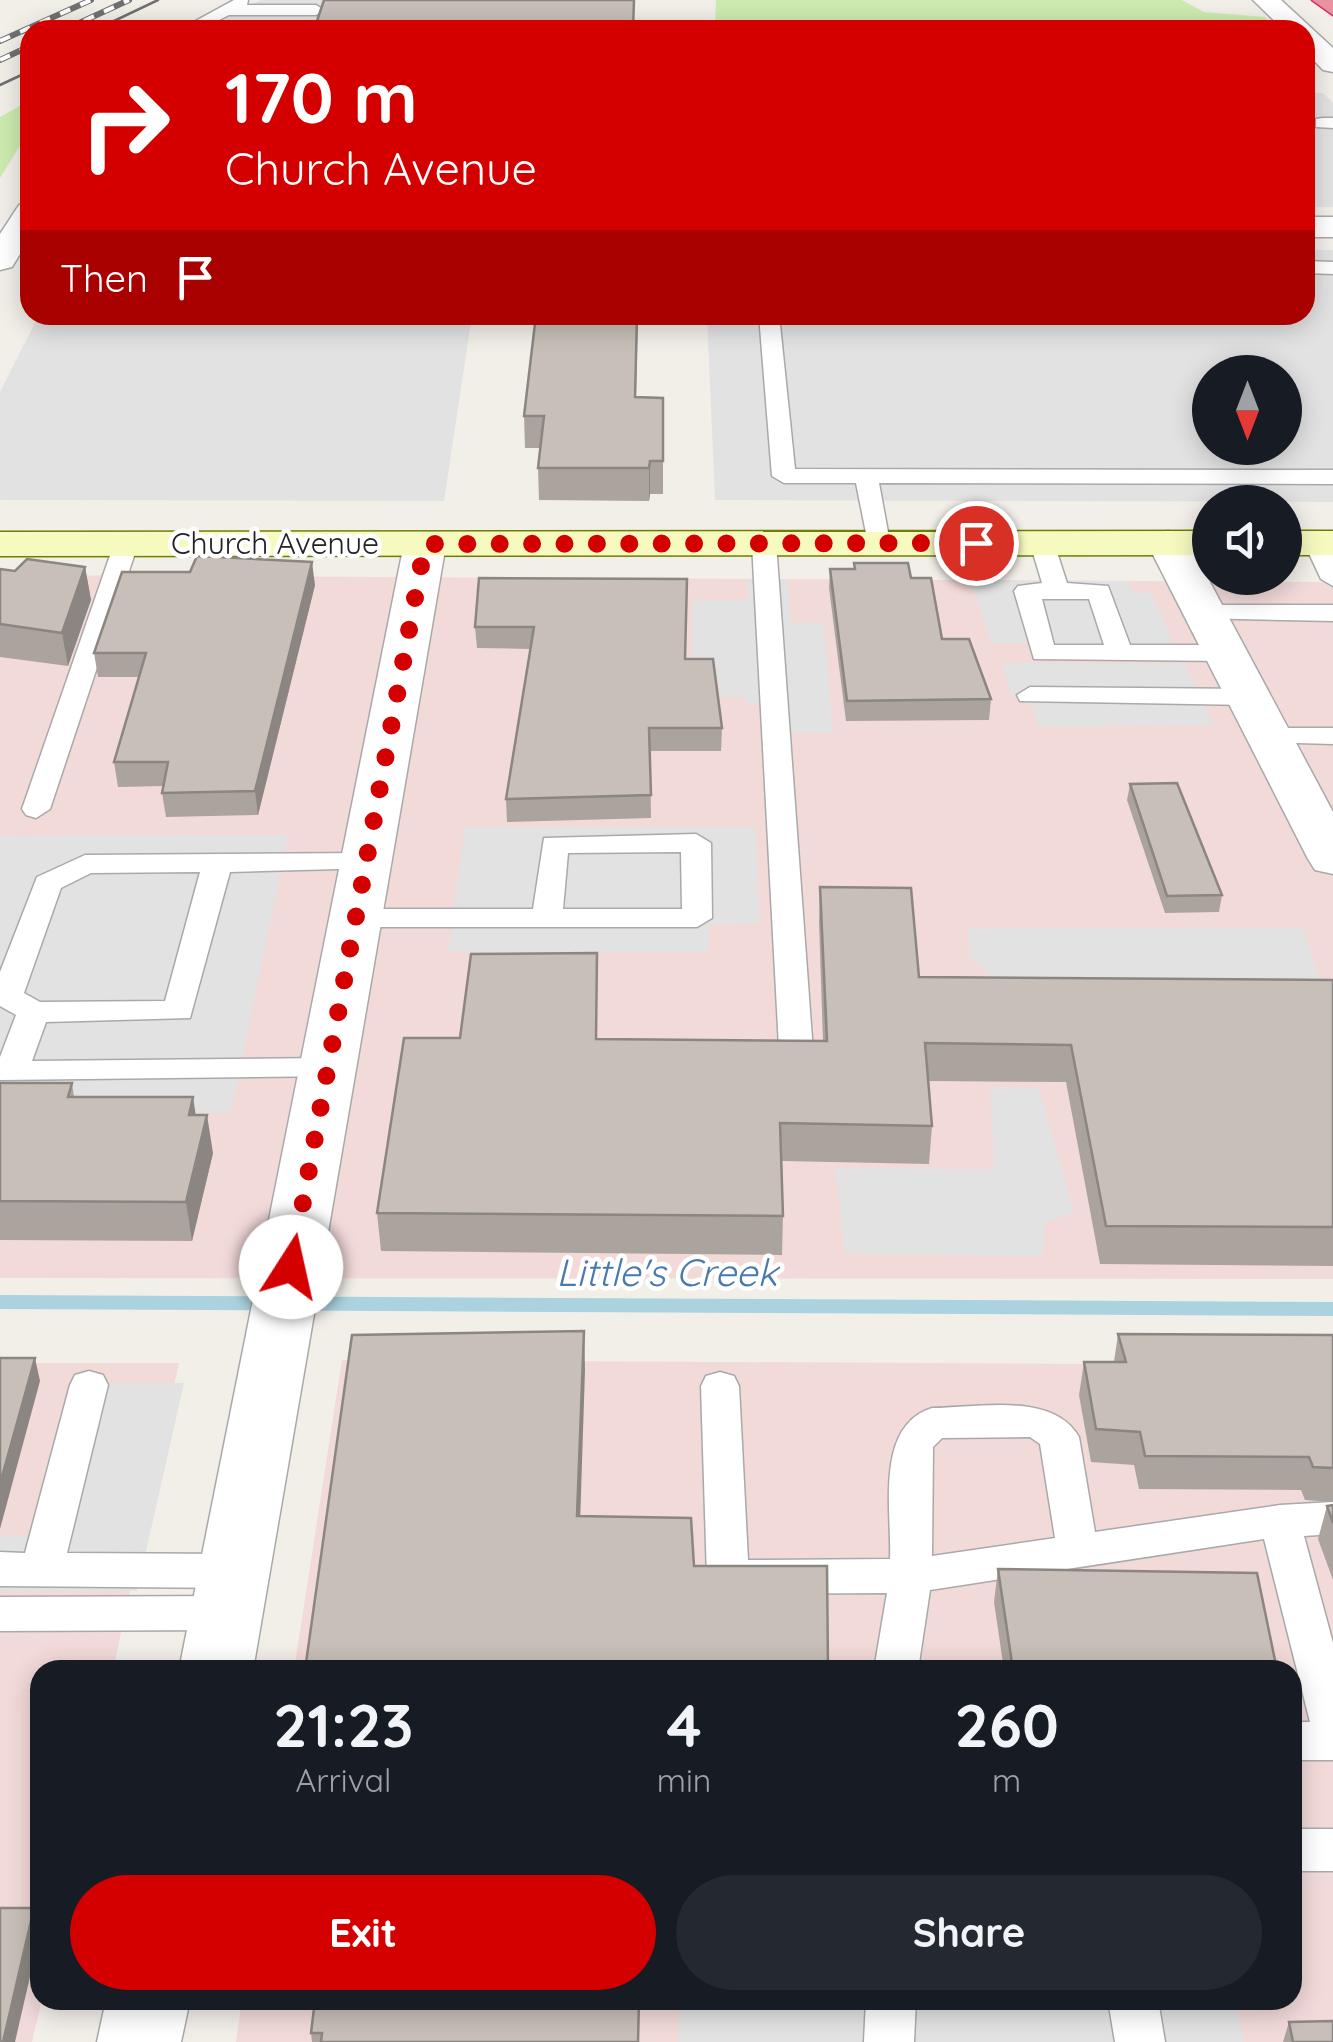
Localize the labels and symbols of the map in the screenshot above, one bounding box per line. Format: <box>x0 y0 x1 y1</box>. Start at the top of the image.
north arrow <box>1192 355 1302 465</box>
pin <box>934 501 1019 586</box>
street label: Church Avenue <box>171 524 379 562</box>
position arrow <box>239 1215 343 1319</box>
water label: Little's Creek <box>556 1248 781 1296</box>

